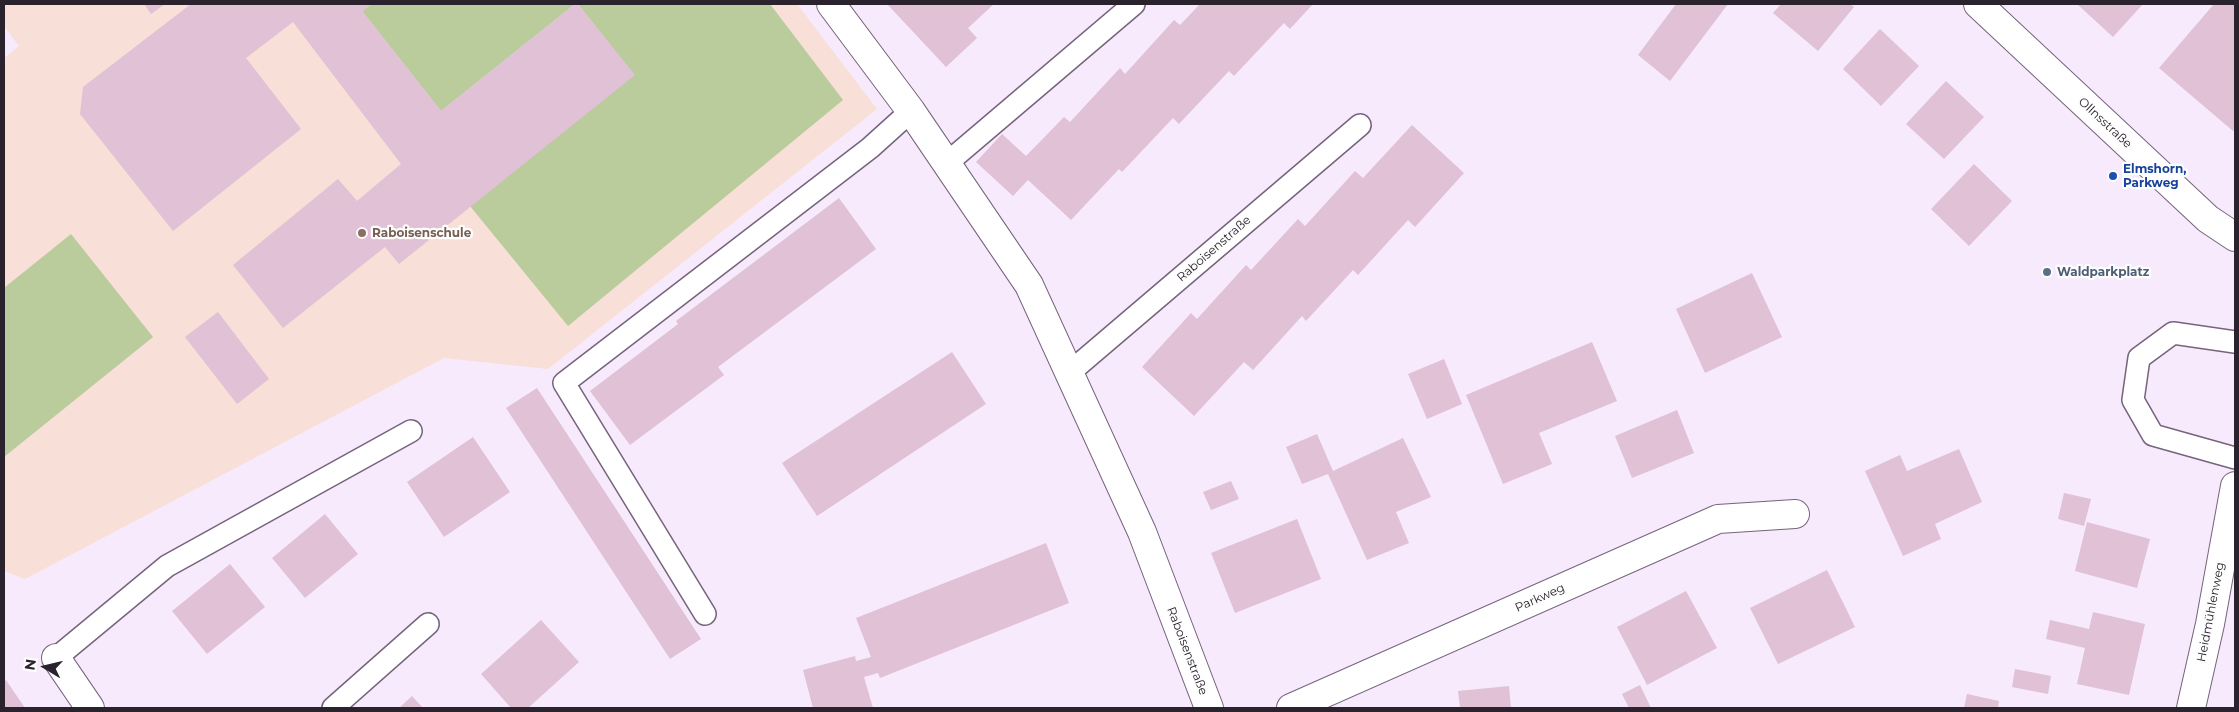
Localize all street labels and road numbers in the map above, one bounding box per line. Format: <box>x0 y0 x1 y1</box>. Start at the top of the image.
street label: Ollnsstraße <box>2075 95 2135 151</box>
street label: Raboisenstraße <box>1174 213 1254 285</box>
street label: Heidmühlenweg <box>2194 561 2228 663</box>
street label: Parkweg <box>1513 581 1567 615</box>
street label: Raboisenstraße <box>1164 605 1210 697</box>

